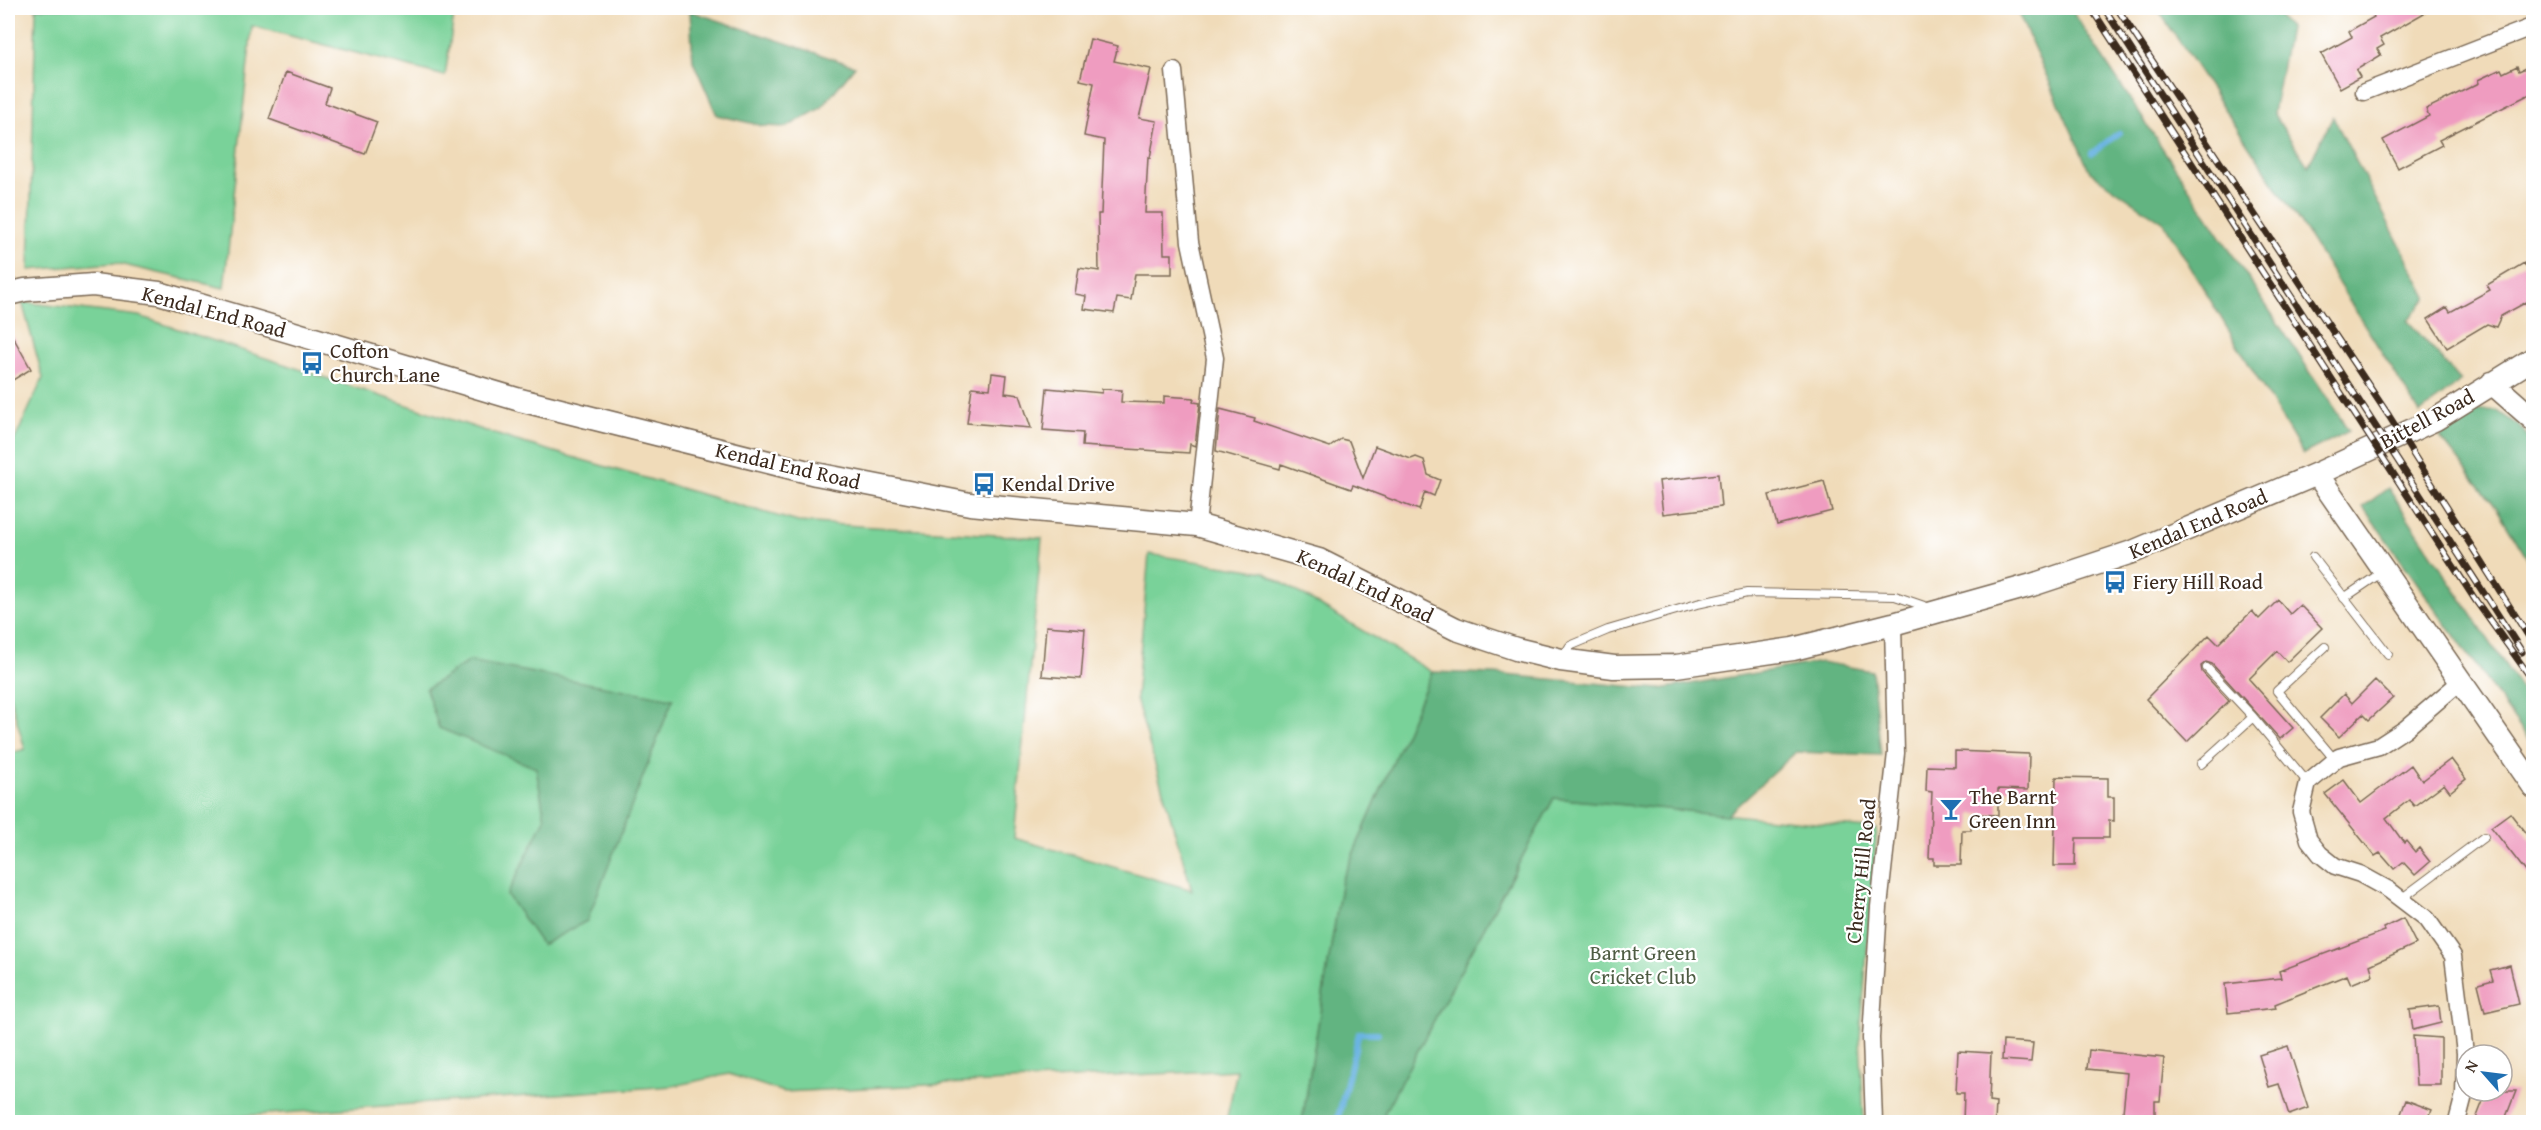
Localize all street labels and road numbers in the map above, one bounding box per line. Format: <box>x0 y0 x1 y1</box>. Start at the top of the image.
street label: Kendal End Road <box>139 277 290 346</box>
street label: Bittell Road <box>2374 380 2480 456</box>
street label: Kendal End Road <box>713 434 864 497</box>
street label: Kendal End Road <box>2124 480 2273 567</box>
street label: Kendal End Road <box>1292 540 1440 631</box>
street label: Cherry Hill Road <box>1837 796 1884 945</box>

